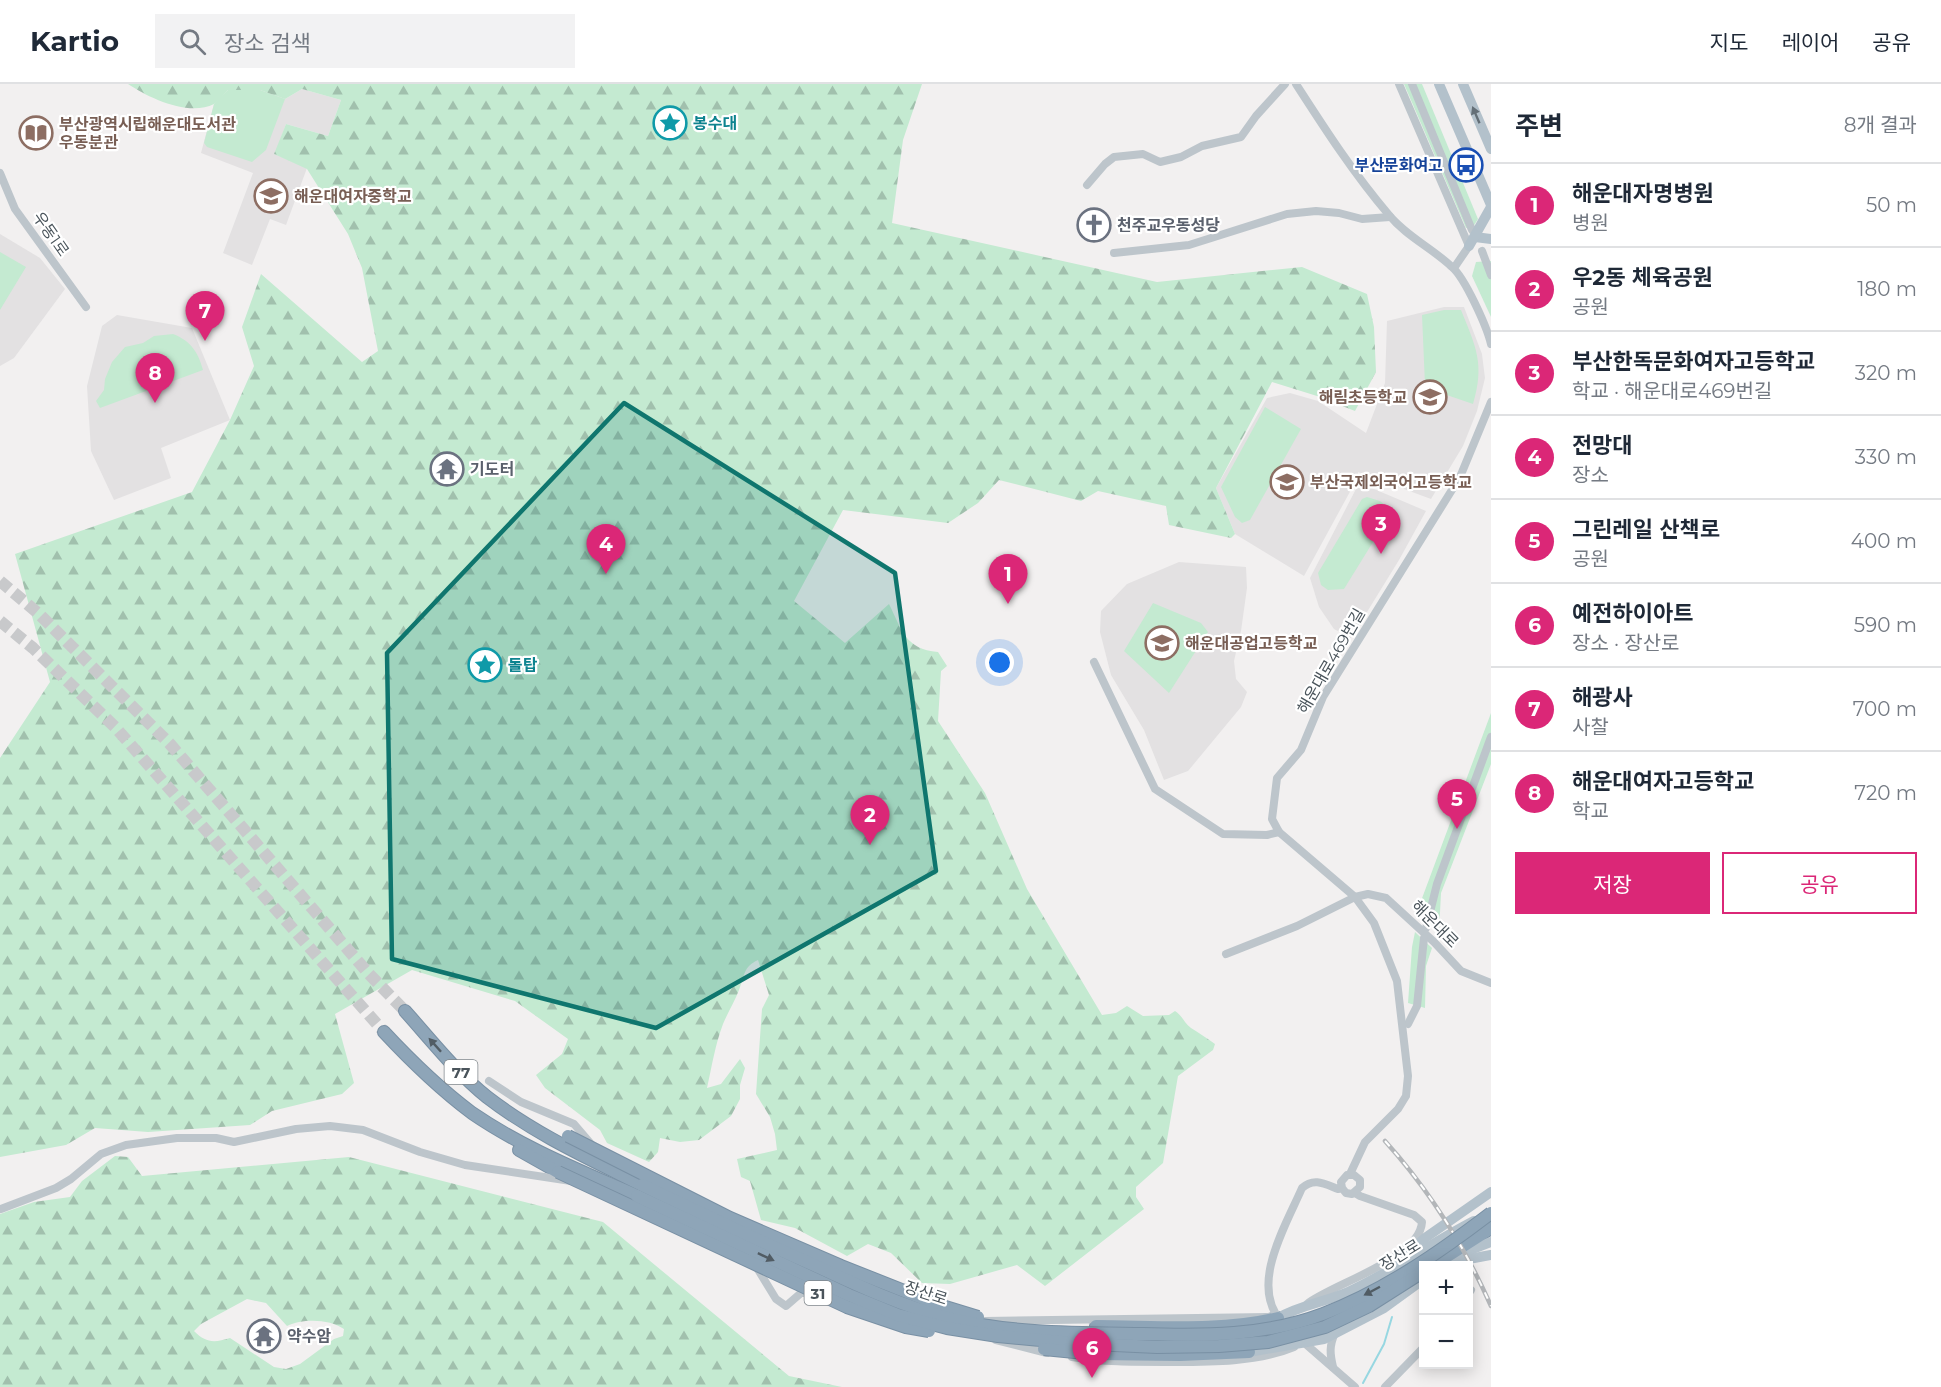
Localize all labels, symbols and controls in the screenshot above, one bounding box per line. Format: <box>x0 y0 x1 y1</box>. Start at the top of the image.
search box <box>155 14 575 68</box>
text: Kartio <box>30 24 119 58</box>
icon: search <box>176 25 209 58</box>
text: 장소 검색 <box>224 30 311 57</box>
text: 지도 <box>1710 30 1748 55</box>
text: 레이어 <box>1781 30 1839 55</box>
text: 공유 <box>1872 30 1911 55</box>
place icon: 봉수대 <box>652 105 688 141</box>
one-way arrow <box>1471 105 1481 123</box>
text: 주변 <box>1515 110 1563 142</box>
text: 8개 결과 <box>1844 113 1917 137</box>
place label: 봉수대 <box>693 114 737 133</box>
library icon: 부산광역시립해운대도서관 우동분관 <box>18 115 54 151</box>
place label: 부산광역시립해운대도서관 우동분관 <box>59 115 236 152</box>
bus stop icon: 부산문화여고 <box>1448 147 1484 183</box>
place label: 부산문화여고 <box>1355 156 1443 175</box>
school or university icon: 해운대여자중학교 <box>253 178 289 214</box>
text: 해운대자명병원 <box>1572 180 1714 207</box>
place label: 해운대여자중학교 <box>294 187 412 206</box>
text: 1 <box>1531 193 1538 217</box>
text: 50 m <box>1866 193 1917 217</box>
church icon: 천주교우동성당 <box>1076 207 1112 243</box>
street label: 우동1로 <box>29 208 73 260</box>
text: 병원 <box>1572 211 1609 235</box>
place label: 천주교우동성당 <box>1117 216 1220 235</box>
text: 우2동 체육공원 <box>1572 264 1713 291</box>
text: 2 <box>1529 277 1540 301</box>
text: 180 m <box>1857 277 1917 301</box>
pin: 7 <box>186 292 224 341</box>
text: 공원 <box>1572 295 1609 319</box>
text: 부산한독문화여자고등학교 <box>1572 348 1815 375</box>
pin: 8 <box>136 354 174 403</box>
text: 3 <box>1529 361 1540 385</box>
text: 320 m <box>1855 361 1917 385</box>
school or university icon: 해림초등학교 <box>1412 379 1448 415</box>
text: 학교 · 해운대로469번길 <box>1572 379 1772 403</box>
place label: 해림초등학교 <box>1319 388 1407 407</box>
text: 전망대 <box>1572 432 1633 459</box>
text: 4 <box>1528 445 1541 469</box>
text: 330 m <box>1855 445 1917 469</box>
temple icon: 기도터 <box>429 451 465 487</box>
place label: 기도터 <box>470 460 514 479</box>
text: 장소 <box>1572 463 1609 487</box>
school or university icon: 부산국제외국어고등학교 <box>1269 464 1305 500</box>
place label: 부산국제외국어고등학교 <box>1310 473 1472 492</box>
pin: 3 <box>1362 504 1400 554</box>
text: 그린레일 산책로 <box>1572 516 1720 543</box>
pin: 4 <box>586 524 626 574</box>
text: 5 <box>1529 529 1540 553</box>
text: 400 m <box>1851 529 1917 553</box>
text: 공원 <box>1572 547 1609 571</box>
pin: 1 <box>988 554 1028 604</box>
text: 예전하이아트 <box>1572 600 1693 627</box>
street label: 해운대로469번길 <box>1293 605 1369 717</box>
text: 6 <box>1528 613 1541 637</box>
text: 590 m <box>1854 613 1917 637</box>
school or university icon: 해운대공업고등학교 <box>1144 625 1180 661</box>
text: 장소 · 장산로 <box>1572 631 1680 655</box>
place label: 해운대공업고등학교 <box>1185 634 1318 653</box>
place icon: 돌탑 <box>467 647 503 683</box>
your location <box>985 648 1014 677</box>
place label: 돌탑 <box>508 656 538 675</box>
text: 해광사 <box>1572 684 1633 711</box>
text: 7 <box>1528 697 1541 721</box>
text: 700 m <box>1853 697 1917 721</box>
text: 사찰 <box>1572 715 1609 739</box>
text: 해운대여자고등학교 <box>1572 768 1754 795</box>
pin: 5 <box>1438 780 1476 829</box>
text: 8 <box>1528 781 1541 805</box>
text: 720 m <box>1854 781 1917 805</box>
pin: 2 <box>850 796 890 845</box>
text: 학교 <box>1572 799 1609 823</box>
button: 저장 <box>1515 852 1710 914</box>
button: 공유 <box>1722 852 1917 914</box>
street label: 해운대로 <box>1407 896 1463 952</box>
one-way arrow <box>429 1038 442 1053</box>
road number: 77 <box>444 1060 478 1084</box>
street label: 장산로 <box>1376 1235 1424 1275</box>
one-way arrow <box>757 1252 774 1261</box>
map controls <box>1419 1261 1473 1369</box>
button: + <box>1419 1261 1473 1315</box>
street label: 장산로 <box>902 1277 950 1309</box>
road number: 31 <box>804 1281 832 1305</box>
one-way arrow <box>1363 1286 1380 1296</box>
button: − <box>1419 1315 1473 1369</box>
temple icon: 약수암 <box>246 1318 282 1354</box>
place label: 약수암 <box>287 1327 331 1346</box>
pin: 6 <box>1072 1328 1112 1378</box>

